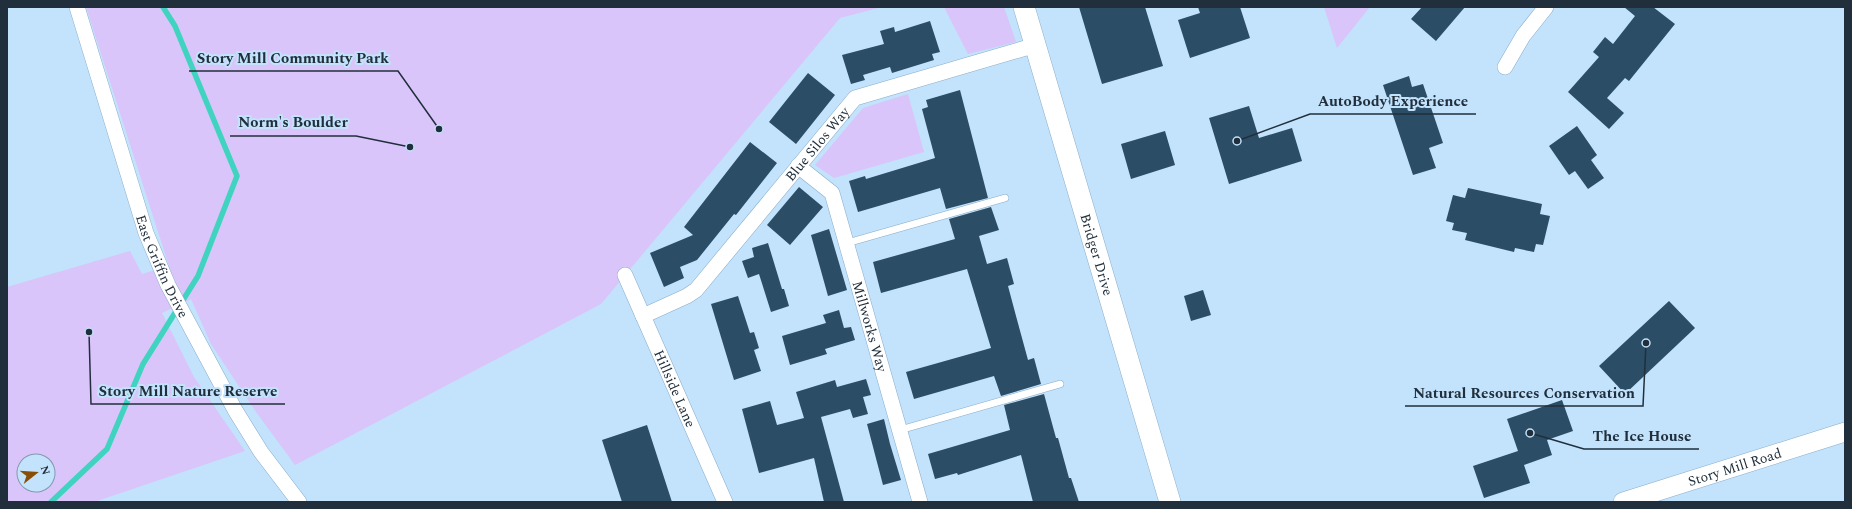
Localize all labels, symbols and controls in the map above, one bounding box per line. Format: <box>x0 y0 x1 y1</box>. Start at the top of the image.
callout: Story Mill Community Park <box>189 44 398 71</box>
text: Story Mill Community Park <box>197 47 389 70</box>
callout: AutoBody Experience <box>1310 87 1476 114</box>
text: AutoBody Experience <box>1318 90 1468 113</box>
street label: Blue Silos Way <box>780 101 856 186</box>
callout: Norm's Boulder <box>230 109 356 136</box>
text: Norm's Boulder <box>238 111 348 134</box>
street label: Bridger Drive <box>1074 211 1119 298</box>
street label: East Griffin Drive <box>130 212 194 322</box>
street label: Millworks Way <box>847 278 893 376</box>
street label: Hillside Lane <box>648 346 701 431</box>
callout: Story Mill Nature Reserve <box>91 377 285 404</box>
callout: Natural Resources Conservation <box>1405 379 1643 406</box>
text: Story Mill Nature Reserve <box>99 380 277 403</box>
text: Natural Resources Conservation <box>1413 382 1635 405</box>
callout: The Ice House <box>1584 422 1699 449</box>
text: The Ice House <box>1592 425 1692 448</box>
street label: Story Mill Road <box>1685 443 1784 492</box>
north arrow <box>16 453 56 493</box>
text: N <box>36 463 55 477</box>

